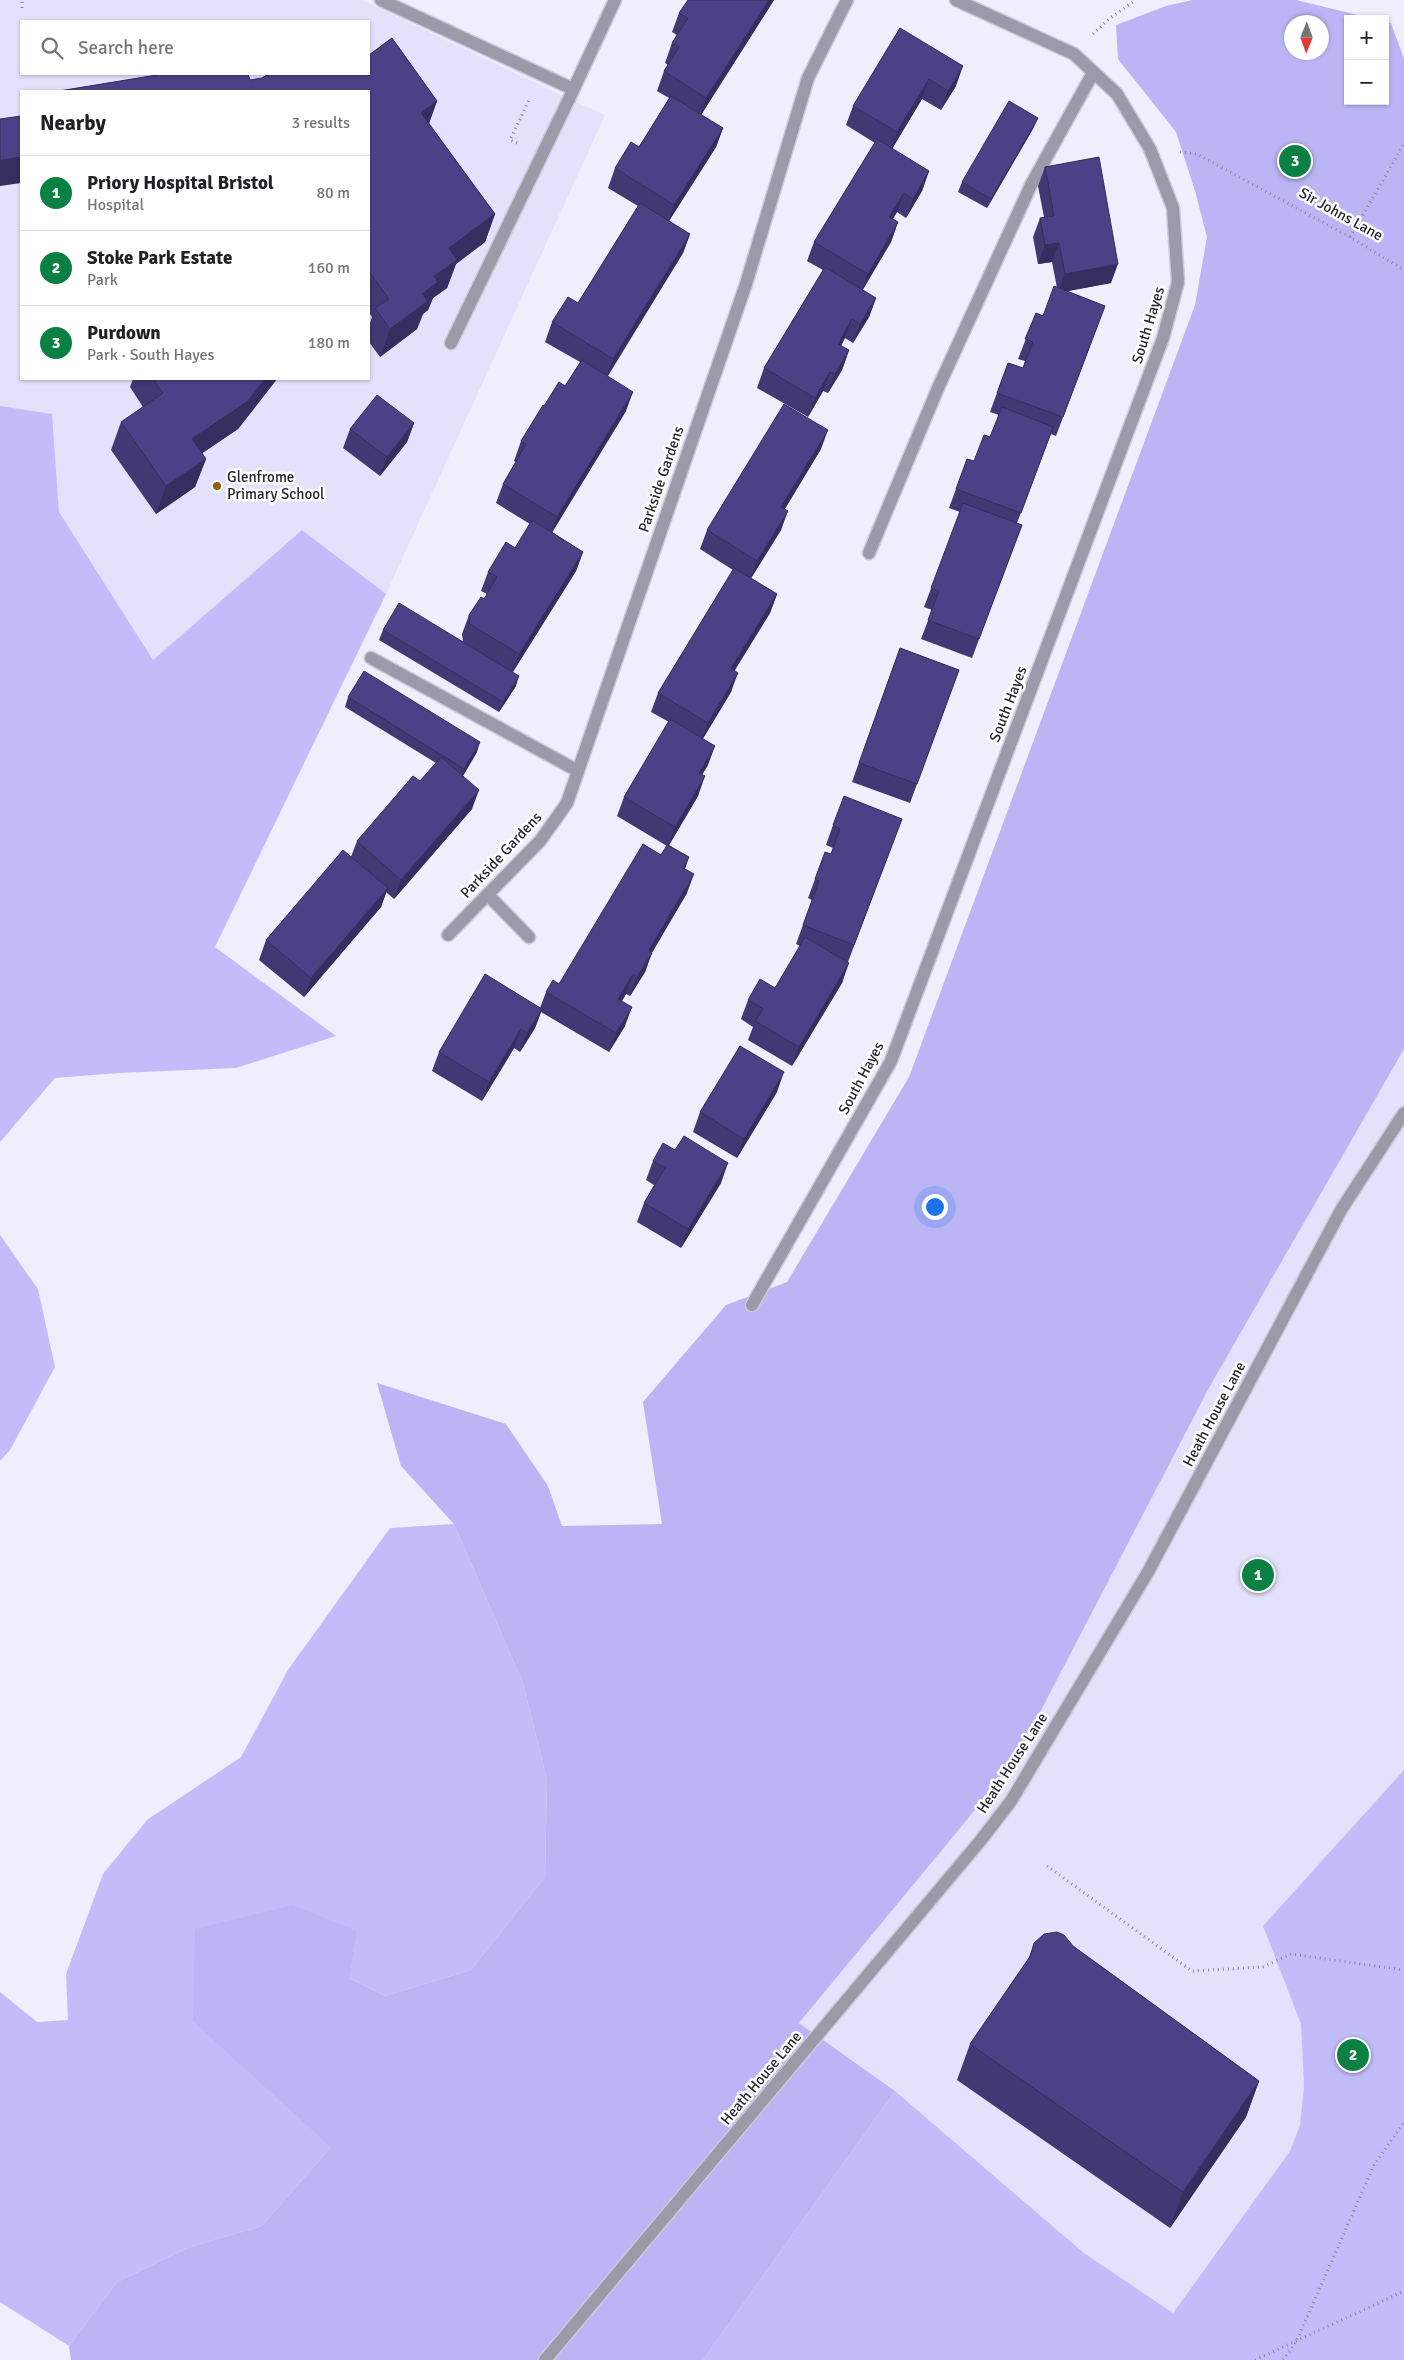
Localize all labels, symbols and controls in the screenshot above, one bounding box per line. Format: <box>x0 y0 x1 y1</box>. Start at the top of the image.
north arrow <box>1284 15 1329 60</box>
map controls <box>1344 15 1389 105</box>
button: + <box>1344 15 1389 60</box>
search box <box>20 20 370 75</box>
icon: search <box>38 34 66 62</box>
text: Search here <box>78 36 174 60</box>
button: − <box>1344 60 1389 105</box>
text: Nearby <box>40 110 106 136</box>
text: 3 results <box>291 113 350 133</box>
pin: 3 <box>1279 142 1311 180</box>
text: Priory Hospital Bristol <box>87 171 274 195</box>
text: 1 <box>52 183 60 203</box>
text: 80 m <box>316 183 350 203</box>
street label: Sir Johns Lane <box>1296 184 1386 244</box>
text: Hospital <box>87 195 144 215</box>
text: Stoke Park Estate <box>87 246 232 270</box>
text: 2 <box>52 258 60 278</box>
text: 160 m <box>308 258 350 278</box>
text: Park <box>87 270 118 290</box>
street label: South Hayes <box>1128 284 1168 366</box>
text: Purdown <box>87 321 161 345</box>
text: 3 <box>52 333 60 353</box>
text: 180 m <box>308 333 350 353</box>
text: Park · South Hayes <box>87 345 214 365</box>
street label: Parkside Gardens <box>634 423 688 534</box>
place label: Glenfrome Primary School <box>227 468 324 503</box>
marker: Glenfrome Primary School <box>211 480 223 492</box>
street label: South Hayes <box>985 663 1031 744</box>
street label: Parkside Gardens <box>457 808 546 902</box>
street label: South Hayes <box>834 1038 888 1117</box>
your location <box>922 1194 948 1220</box>
street label: Heath House Lane <box>1179 1358 1249 1470</box>
pin: 1 <box>1242 1556 1274 1594</box>
street label: Heath House Lane <box>973 1709 1051 1817</box>
street label: Heath House Lane <box>717 2028 805 2128</box>
pin: 2 <box>1337 2036 1369 2074</box>

